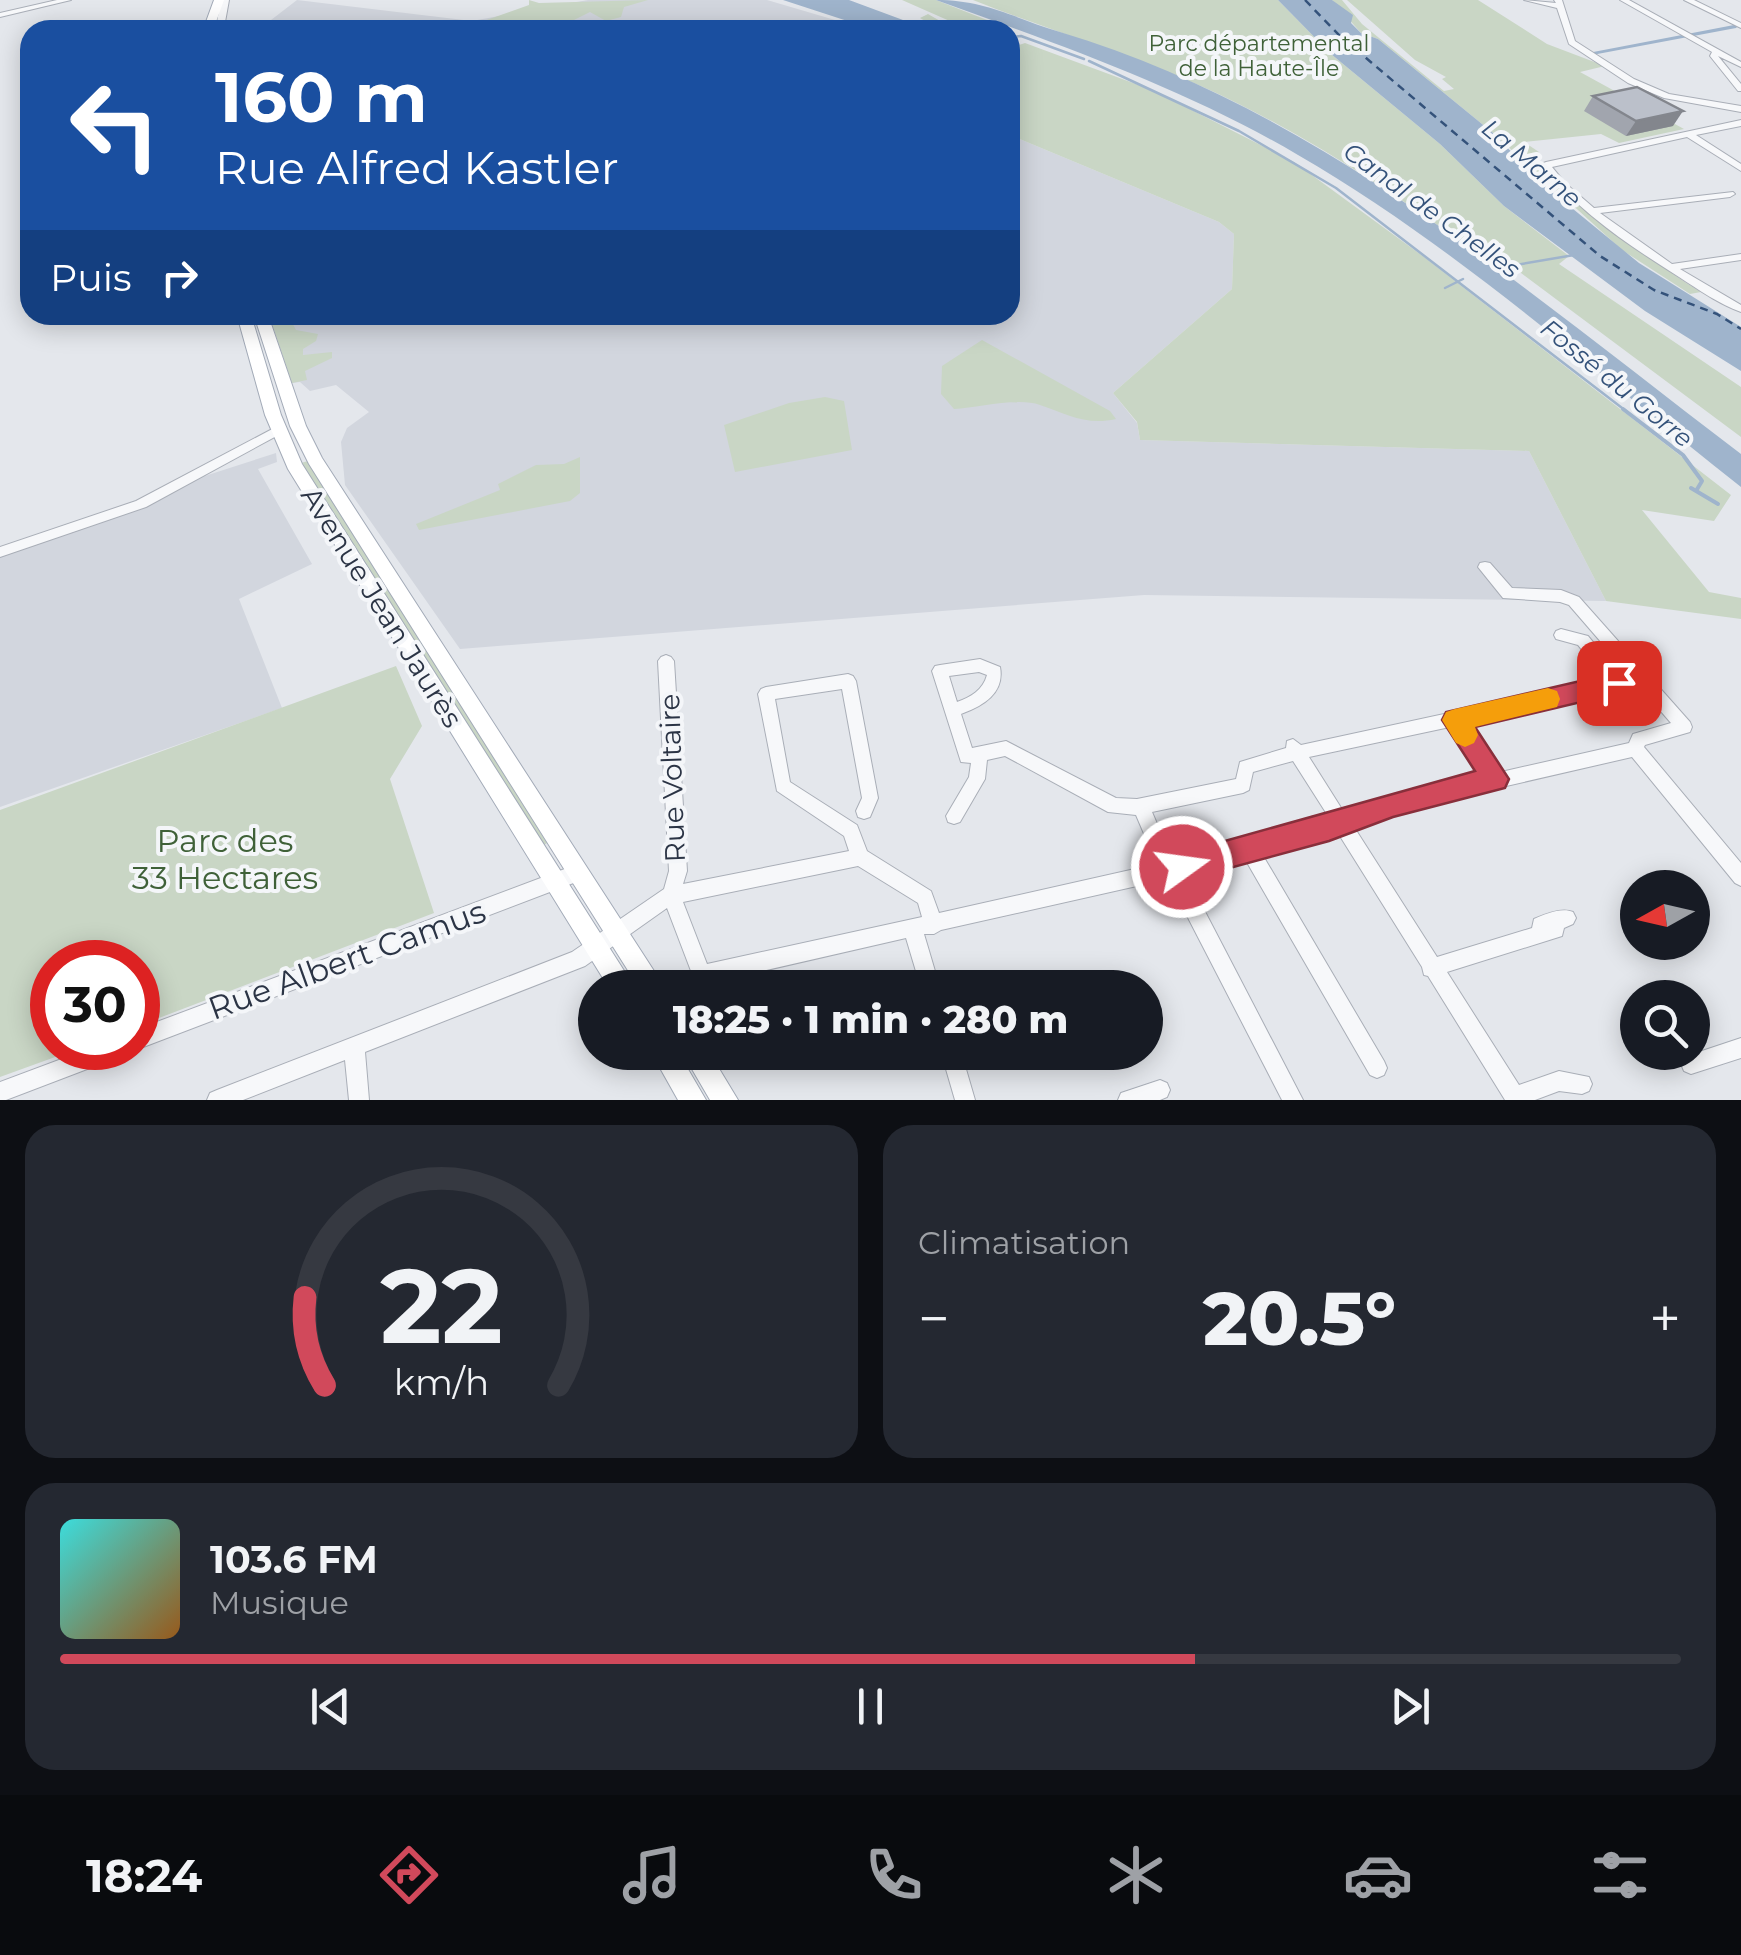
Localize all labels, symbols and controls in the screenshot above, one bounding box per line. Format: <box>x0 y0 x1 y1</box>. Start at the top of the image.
park label: Parc départemental de la Haute-Île <box>1148 30 1370 82</box>
text: 160 m <box>215 54 428 140</box>
icon: left <box>50 60 180 190</box>
water label: La Marne <box>1476 113 1588 213</box>
water label: Canal de Chelles <box>1338 136 1526 284</box>
text: Rue Alfred Kastler <box>215 140 619 195</box>
icon: right <box>152 250 207 305</box>
text: Puis <box>50 254 132 301</box>
water label: Fossé du Gorre <box>1535 312 1699 454</box>
street label: Avenue Jean Jaurès <box>294 480 470 734</box>
pin <box>1577 641 1662 726</box>
icon: arrive <box>1592 656 1647 711</box>
street label: Rue Voltaire <box>652 693 692 863</box>
position arrow <box>1130 815 1234 919</box>
park label: Parc des 33 Hectares <box>132 821 318 897</box>
north arrow <box>1620 870 1710 960</box>
map controls <box>1620 870 1710 1070</box>
street label: Rue Albert Camus <box>203 891 491 1028</box>
speed limit sign: 30 <box>30 940 160 1070</box>
button: search <box>1620 980 1710 1070</box>
text: 18:25 · 1 min · 280 m <box>673 996 1068 1043</box>
text: Climatisation <box>918 1223 1130 1262</box>
text: 22 <box>380 1242 503 1369</box>
text: 20.5° <box>1203 1272 1396 1364</box>
text: − <box>918 1285 950 1352</box>
text: + <box>1649 1285 1681 1352</box>
text: km/h <box>394 1360 489 1404</box>
text: 103.6 FM <box>210 1536 378 1583</box>
text: Musique <box>210 1583 349 1622</box>
icon: previous <box>303 1679 358 1734</box>
icon: pause <box>843 1679 898 1734</box>
icon: next <box>1383 1679 1438 1734</box>
icon: directions <box>374 1840 444 1910</box>
icon: music <box>617 1840 687 1910</box>
icon: phone <box>859 1840 929 1910</box>
icon: climate <box>1101 1840 1171 1910</box>
icon: car <box>1343 1840 1413 1910</box>
icon: filters <box>1585 1840 1655 1910</box>
text: 18:24 <box>86 1848 202 1903</box>

